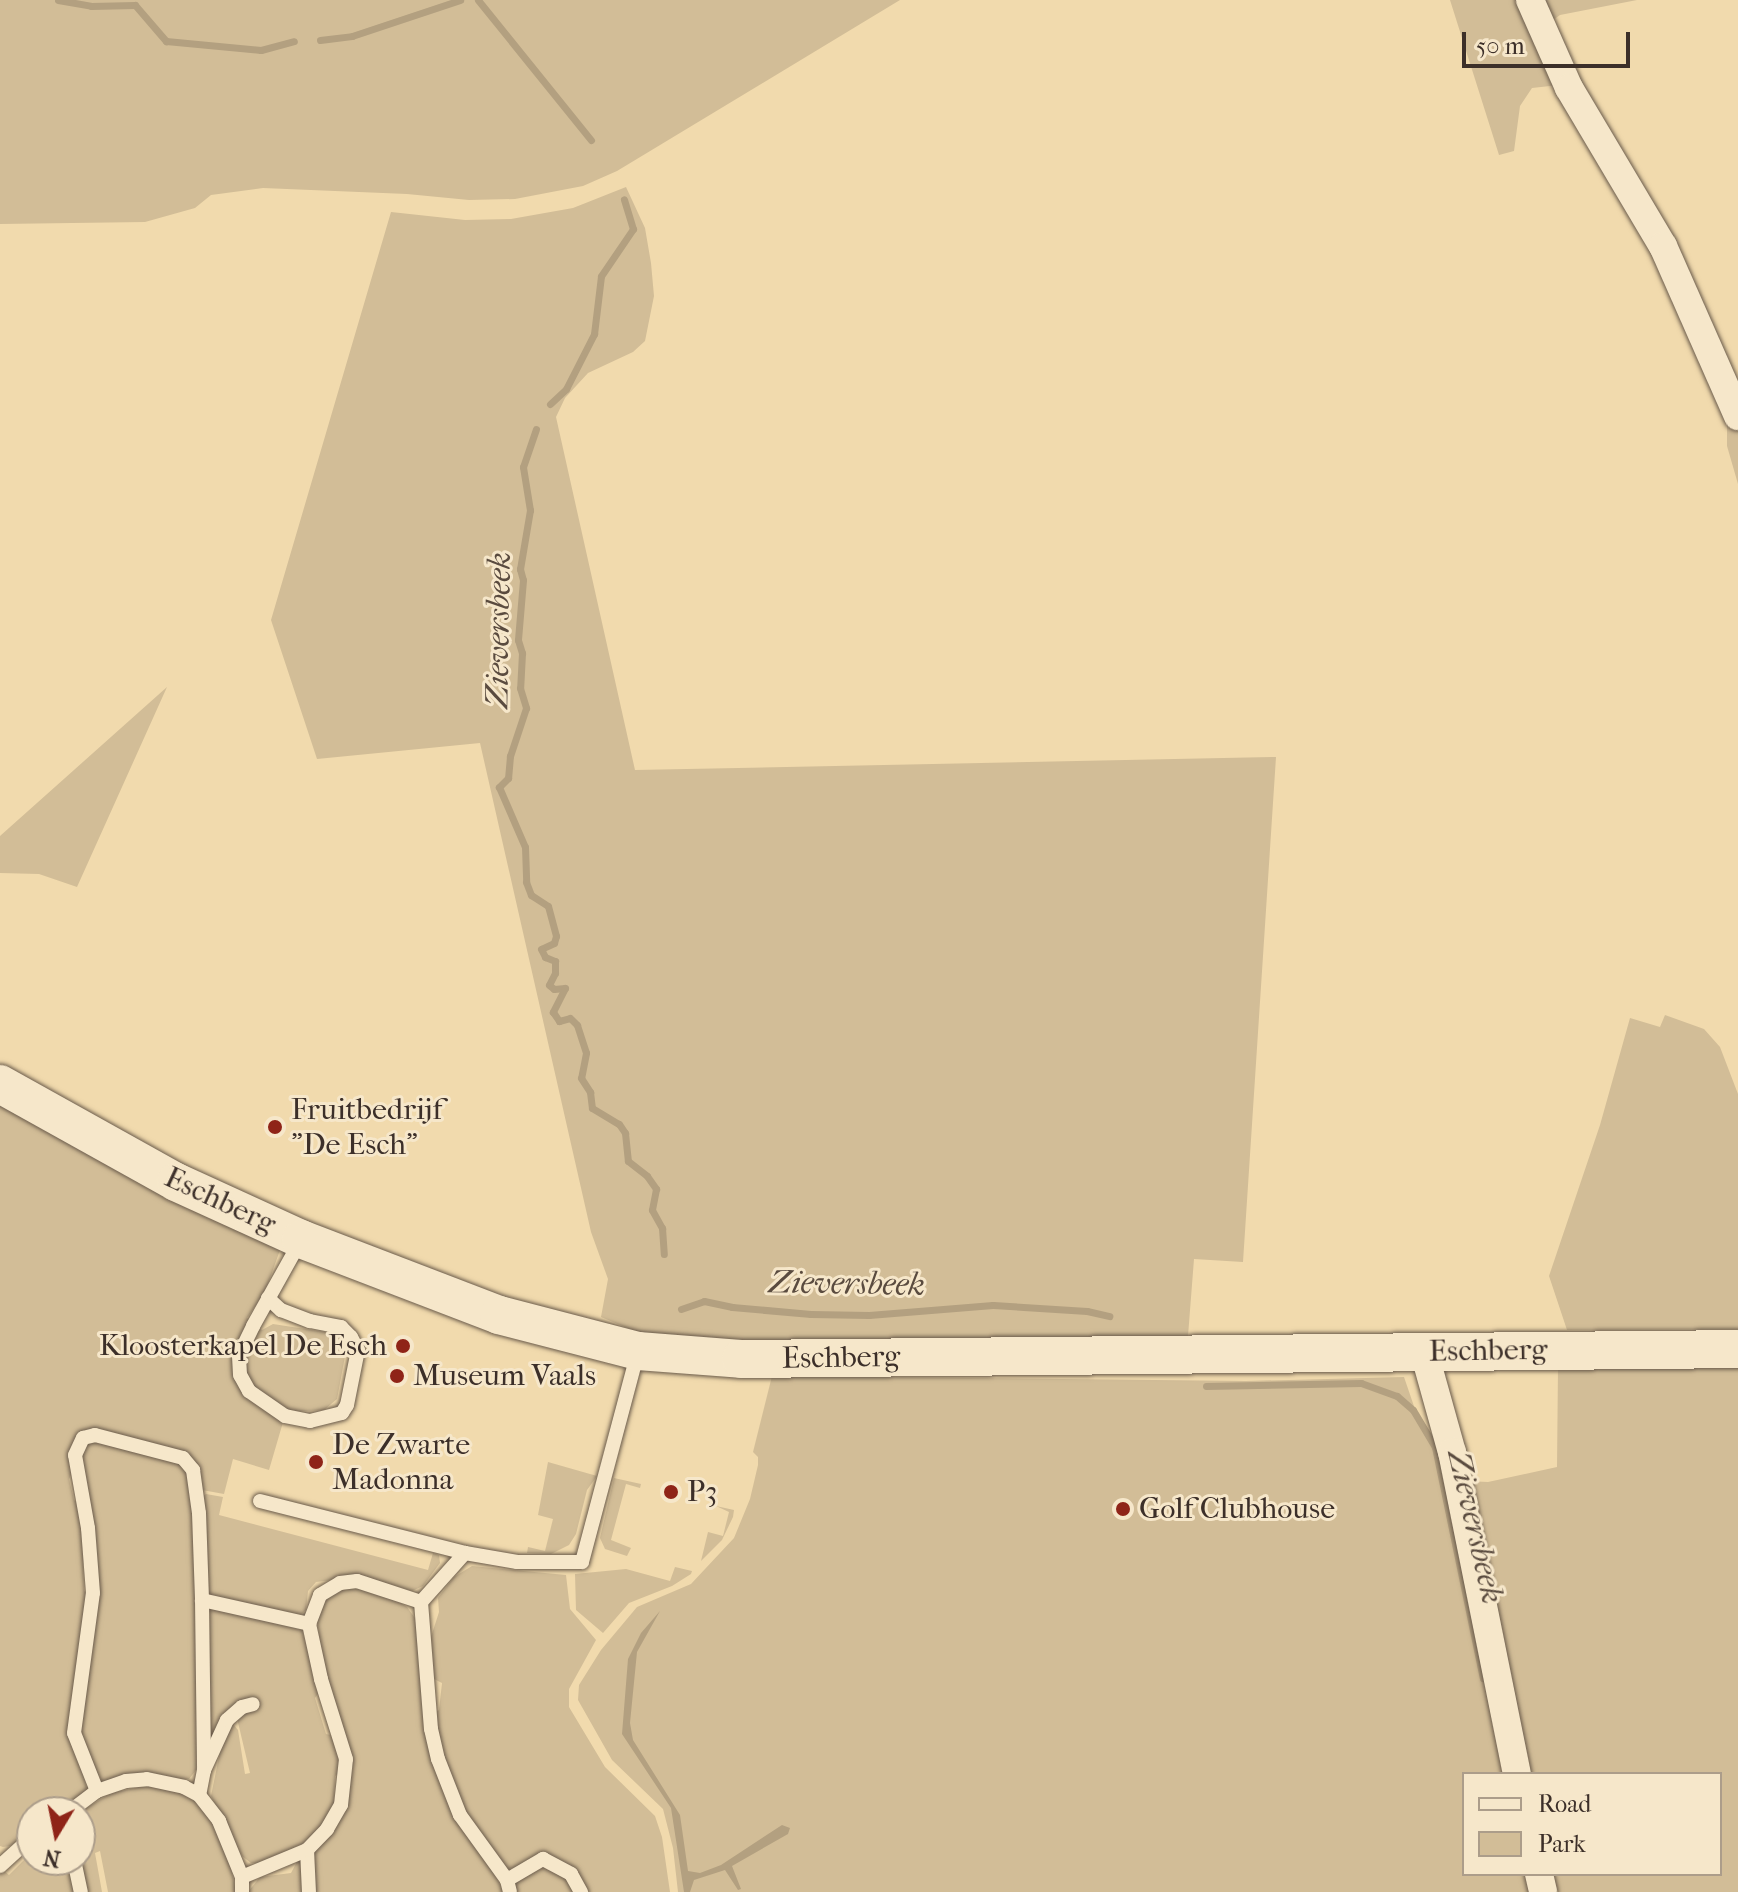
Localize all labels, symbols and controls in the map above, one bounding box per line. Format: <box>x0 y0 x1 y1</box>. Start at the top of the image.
scale bar <box>1466 16 1634 66</box>
text: 50 m <box>1476 32 1525 60</box>
water label: Zieversbeek <box>478 552 520 708</box>
place label: Fruitbedrijf "De Esch" <box>291 1092 442 1162</box>
marker: Fruitbedrijf "De Esch" <box>266 1118 284 1136</box>
street label: Eschberg <box>159 1160 281 1242</box>
water label: Zieversbeek <box>769 1263 925 1305</box>
place label: Kloosterkapel De Esch <box>99 1328 387 1364</box>
street label: Eschberg <box>1428 1332 1548 1370</box>
marker: Kloosterkapel De Esch <box>394 1337 412 1355</box>
street label: Eschberg <box>781 1339 901 1377</box>
place label: Museum Vaals <box>413 1358 596 1394</box>
marker: Museum Vaals <box>388 1367 406 1385</box>
place label: De Zwarte Madonna <box>332 1427 470 1498</box>
water label: Zieversbeek <box>1439 1447 1511 1607</box>
marker: De Zwarte Madonna <box>307 1453 325 1471</box>
place label: P3 <box>687 1474 717 1510</box>
marker: P3 <box>662 1483 680 1501</box>
place label: Golf Clubhouse <box>1139 1491 1335 1527</box>
marker: Golf Clubhouse <box>1114 1500 1132 1518</box>
legend <box>1462 1772 1722 1876</box>
text: Road <box>1538 1790 1591 1818</box>
north arrow <box>16 1796 96 1876</box>
text: Park <box>1538 1830 1586 1858</box>
text: N <box>42 1843 63 1872</box>

